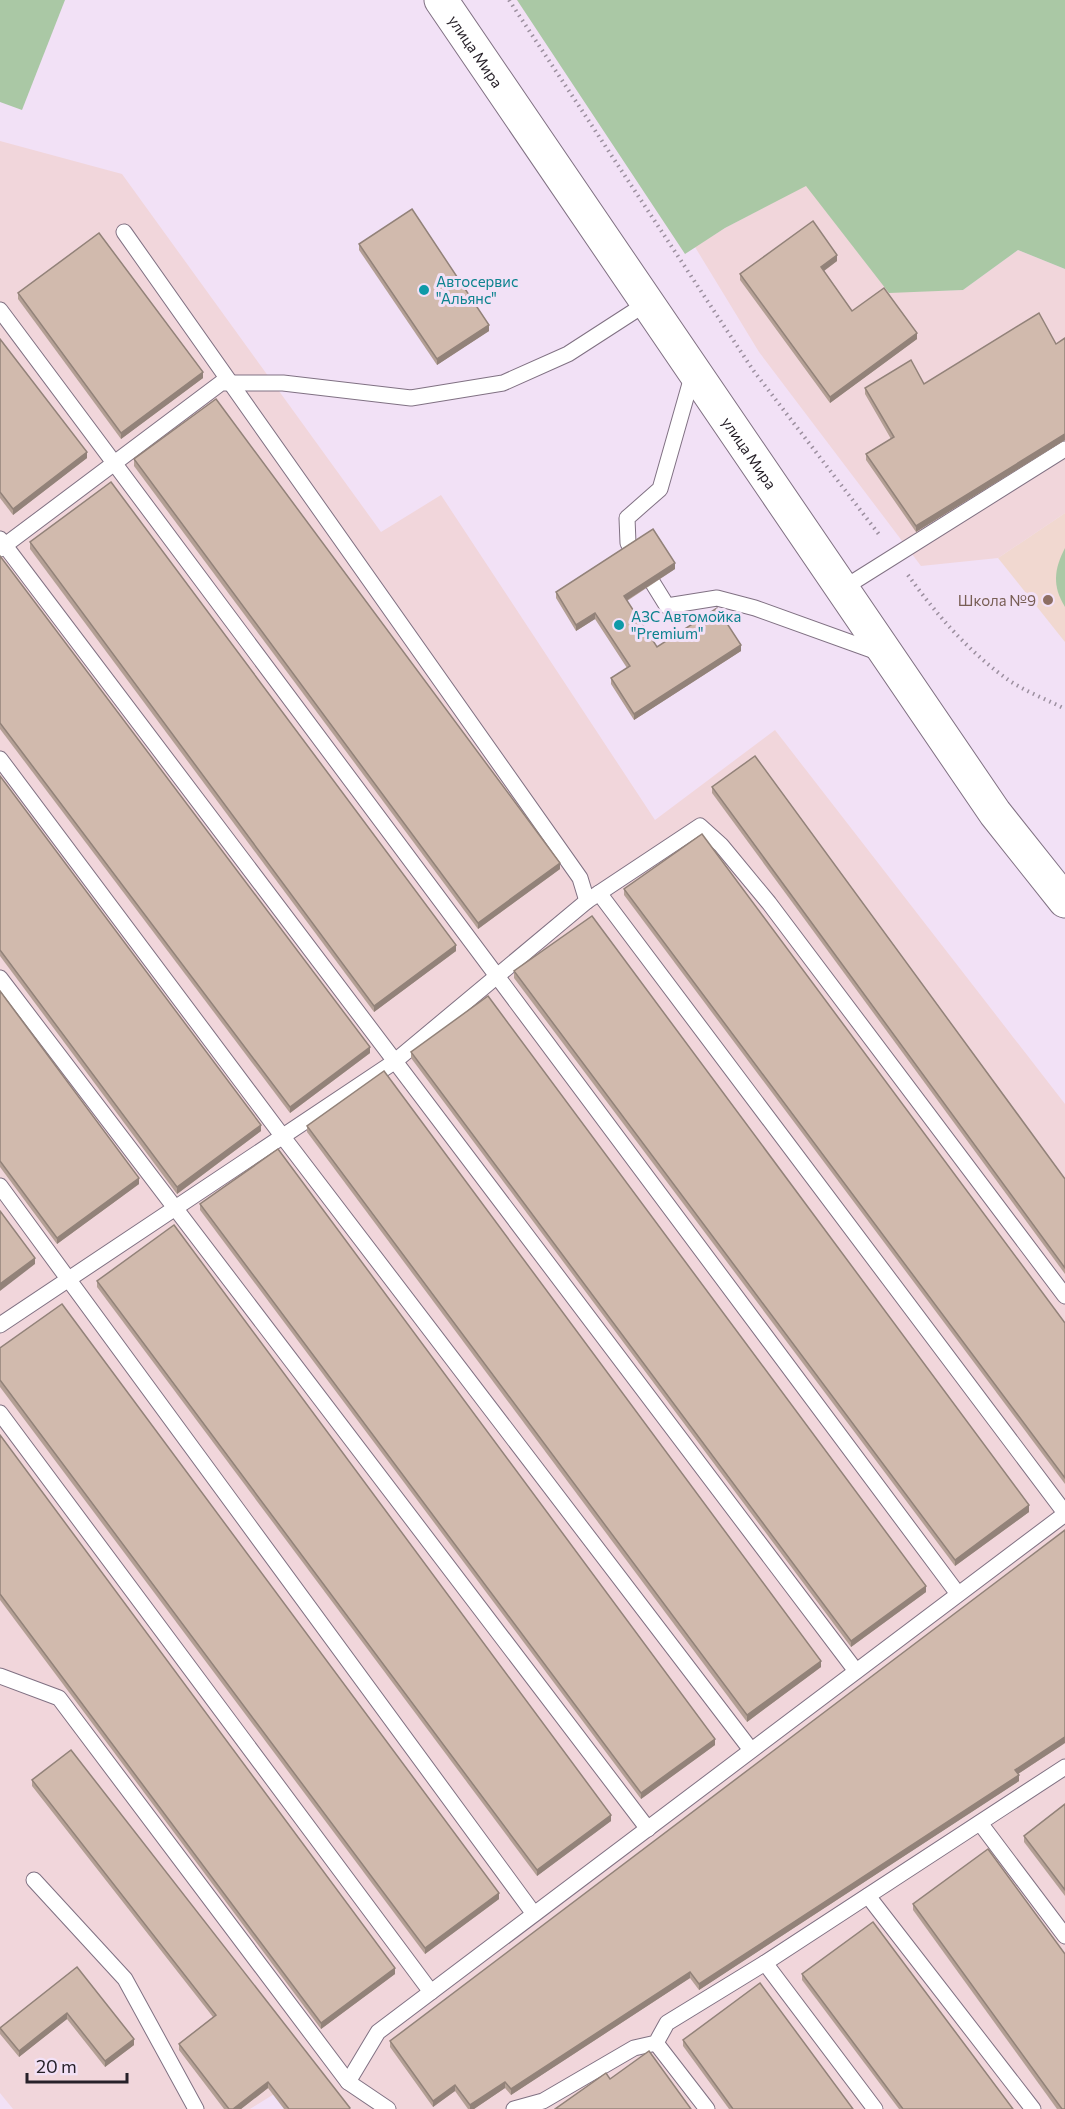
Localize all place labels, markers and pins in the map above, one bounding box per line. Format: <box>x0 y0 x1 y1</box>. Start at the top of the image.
place label: Автосервис "Альянс" <box>436 272 518 307</box>
marker: Автосервис "Альянс" <box>417 283 431 297</box>
place label: Школа №9 <box>958 591 1036 609</box>
marker: Школа №9 <box>1041 593 1055 607</box>
place label: АЗС Автомойка "Premium" <box>631 607 741 642</box>
marker: АЗС Автомойка "Premium" <box>612 618 626 632</box>

